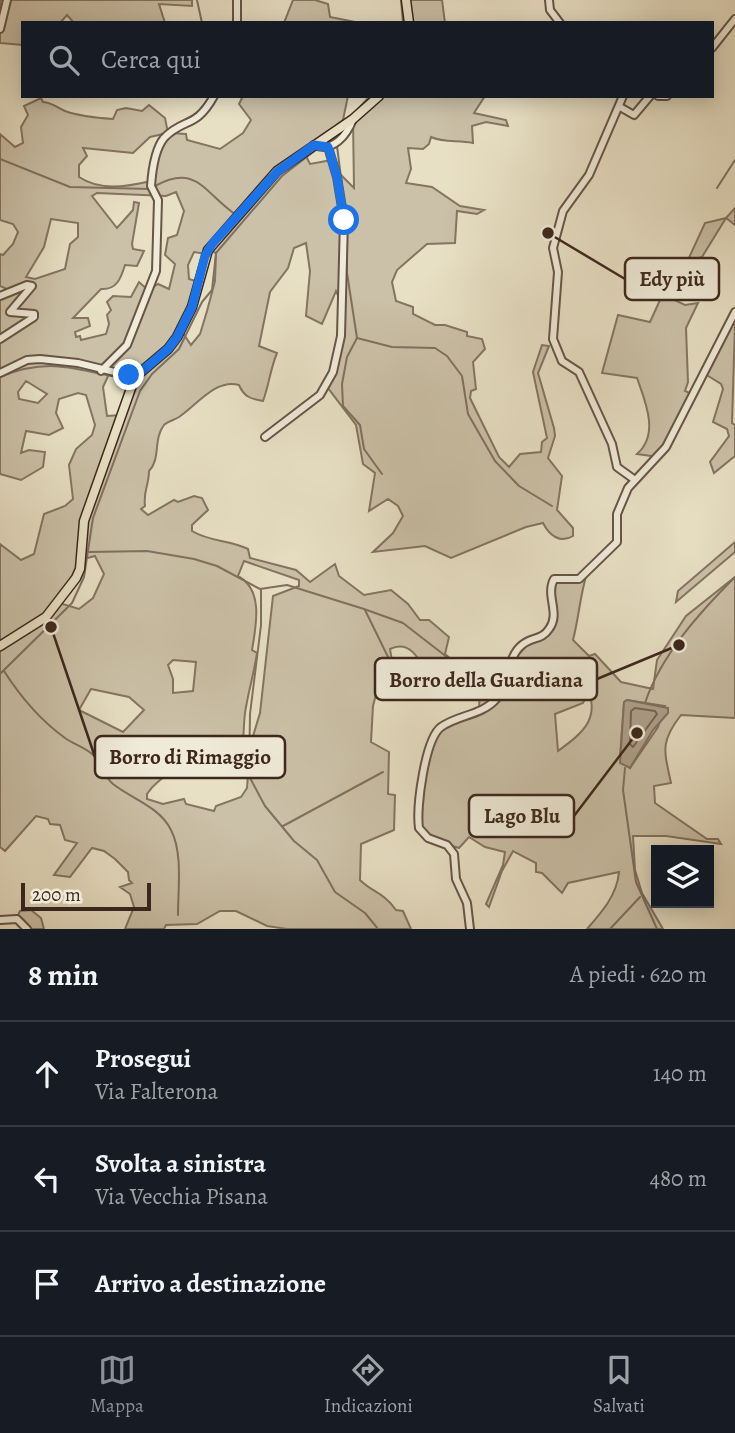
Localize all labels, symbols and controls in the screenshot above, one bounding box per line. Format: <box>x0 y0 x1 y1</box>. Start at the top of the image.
search box <box>21 21 714 98</box>
icon: search <box>45 41 83 79</box>
text: Cerca qui <box>101 42 201 77</box>
route start <box>328 204 359 235</box>
callout: Edy più <box>625 258 719 300</box>
text: Edy più <box>639 265 705 293</box>
route end <box>113 359 144 390</box>
callout: Borro della Guardiana <box>375 658 597 700</box>
text: Borro della Guardiana <box>389 666 584 694</box>
callout: Borro di Rimaggio <box>95 736 285 778</box>
text: Borro di Rimaggio <box>109 743 271 771</box>
callout: Lago Blu <box>469 795 574 837</box>
text: Lago Blu <box>484 802 561 830</box>
map controls <box>651 845 714 908</box>
button: layers <box>651 845 714 908</box>
scale bar <box>21 880 150 912</box>
text: 200 m <box>32 882 81 908</box>
text: 8 min <box>28 955 98 995</box>
text: A piedi · 620 m <box>570 959 707 990</box>
text: Prosegui <box>95 1041 191 1076</box>
icon: ahead <box>28 1055 66 1093</box>
text: 140 m <box>653 1058 707 1089</box>
text: Via Falterona <box>95 1076 218 1107</box>
text: Svolta a sinistra <box>95 1146 266 1181</box>
icon: left <box>28 1160 66 1198</box>
text: 480 m <box>649 1163 707 1194</box>
text: Via Vecchia Pisana <box>95 1181 268 1212</box>
icon: arrive <box>28 1265 66 1303</box>
text: Arrivo a destinazione <box>95 1266 326 1301</box>
tab: Mappa <box>90 1351 144 1419</box>
tab: Indicazioni <box>324 1351 413 1419</box>
tab: Salvati <box>593 1351 645 1419</box>

